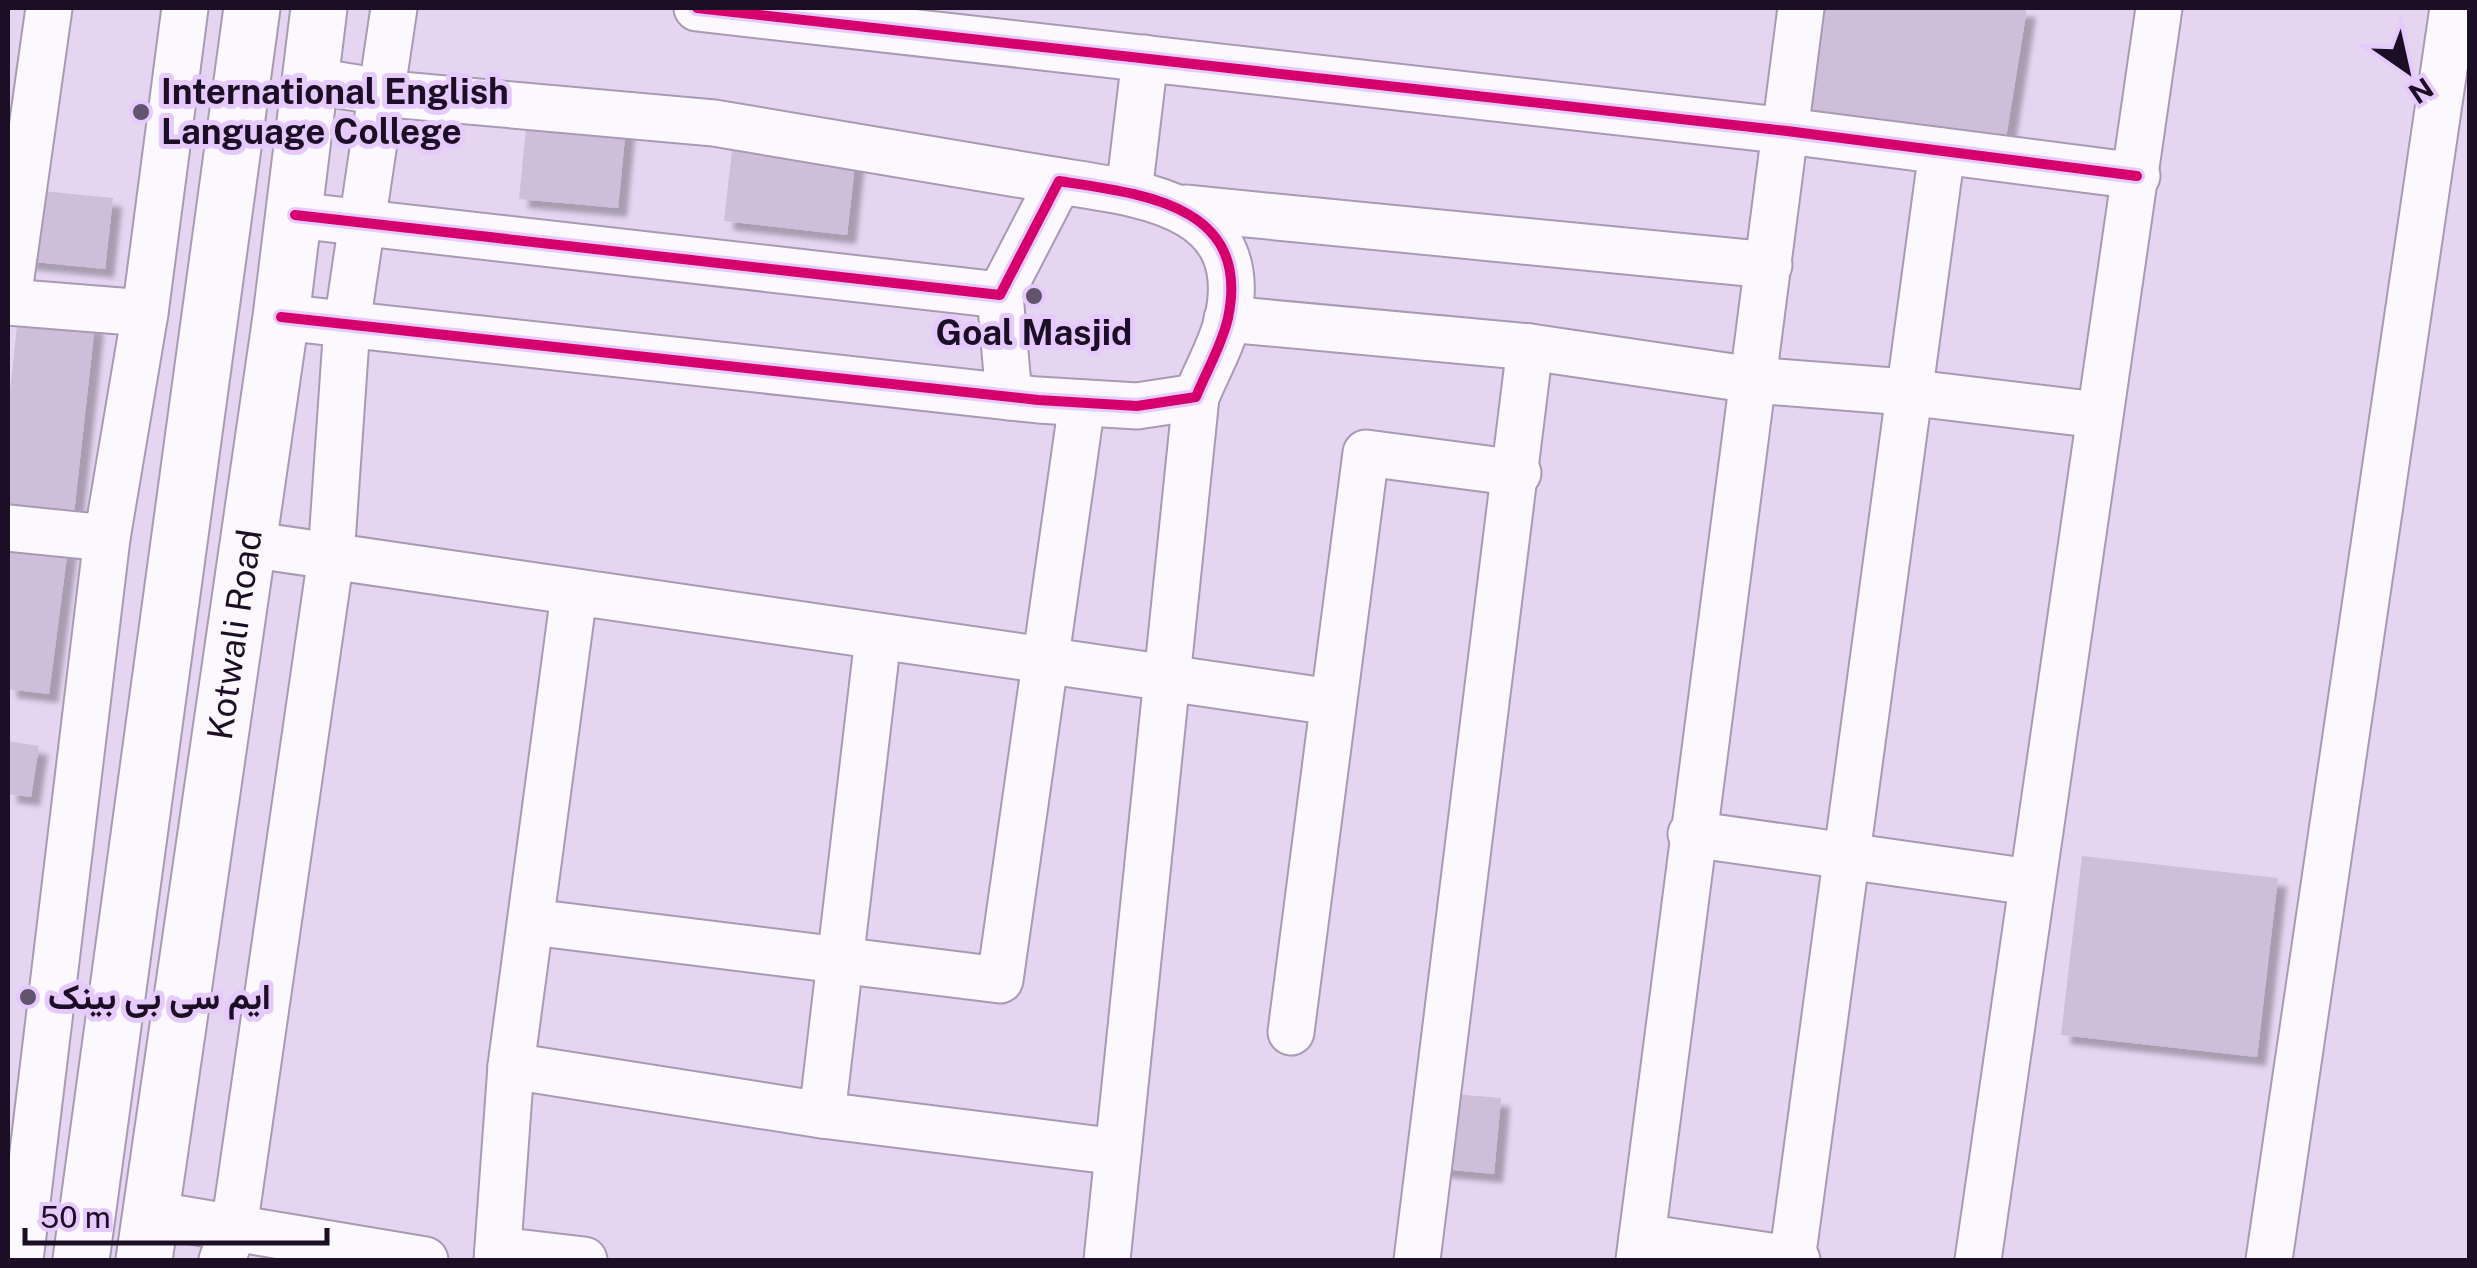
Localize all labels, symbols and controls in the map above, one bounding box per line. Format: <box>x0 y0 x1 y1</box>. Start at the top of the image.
north arrow <box>2357 20 2457 120</box>
place label: International English Language College <box>161 71 509 152</box>
text: N <box>2403 71 2440 111</box>
marker: International English Language College <box>130 101 152 123</box>
marker: Goal Masjid <box>1023 285 1045 307</box>
place label: Goal Masjid <box>936 312 1132 353</box>
street label: Kotwali Road <box>199 527 270 742</box>
place label: ایم سی بی بینک <box>48 976 271 1020</box>
marker: ایم سی بی بینک <box>17 986 39 1008</box>
scale bar <box>25 1183 328 1245</box>
text: 50 m <box>40 1199 111 1235</box>

